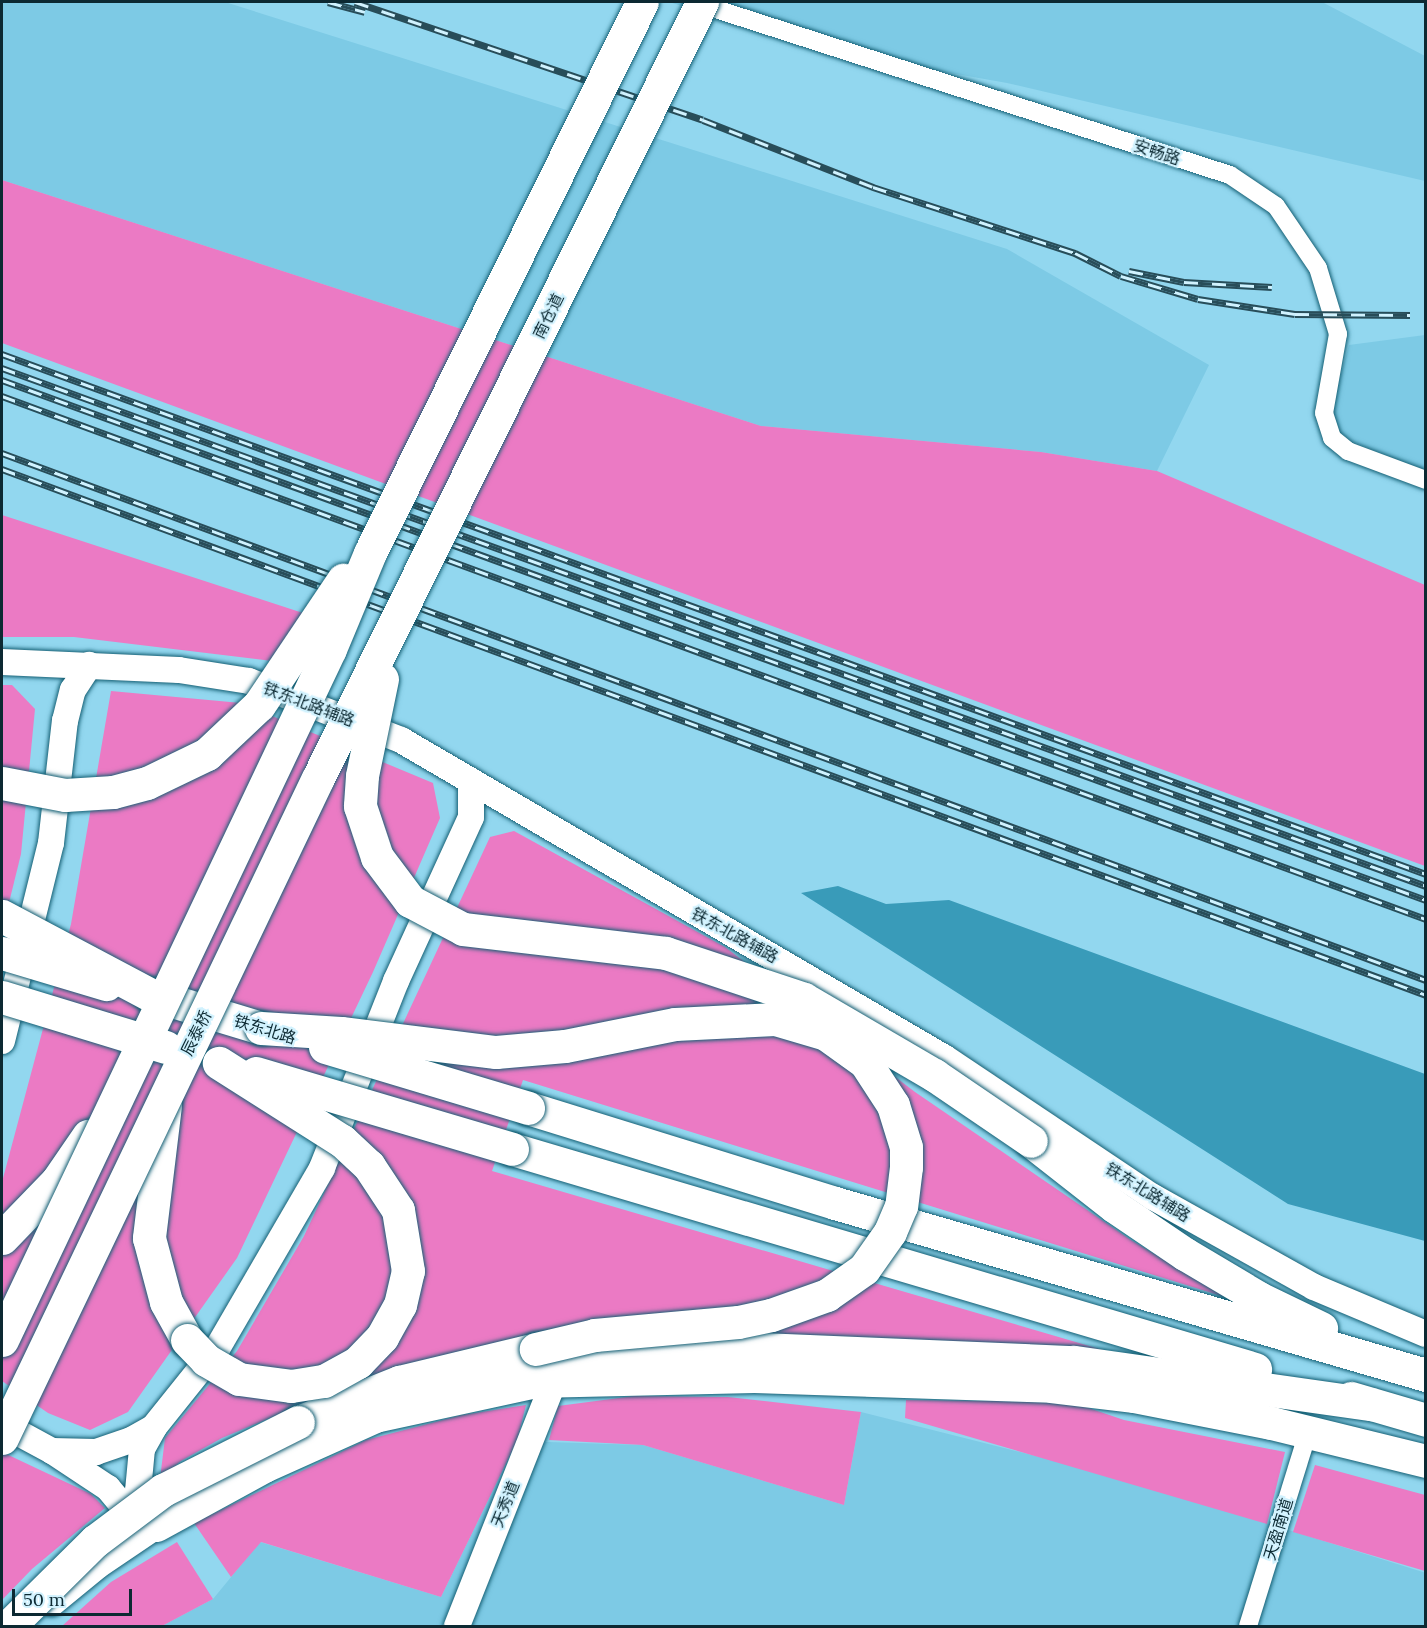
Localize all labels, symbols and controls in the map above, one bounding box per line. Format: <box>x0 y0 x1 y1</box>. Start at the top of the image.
street label: 安畅路 <box>1131 135 1183 169</box>
street label: 南仓道 <box>529 290 567 342</box>
street label: 铁东北路辅路 <box>261 678 357 730</box>
street label: 铁东北路辅路 <box>688 903 782 967</box>
street label: 辰泰桥 <box>177 1007 215 1059</box>
street label: 铁东北路 <box>232 1010 298 1048</box>
street label: 铁东北路辅路 <box>1102 1158 1194 1226</box>
street label: 天秀道 <box>487 1478 523 1530</box>
street label: 天盈南道 <box>1259 1496 1297 1562</box>
scale bar <box>15 1577 135 1615</box>
text: 50 m <box>23 1588 65 1611</box>

